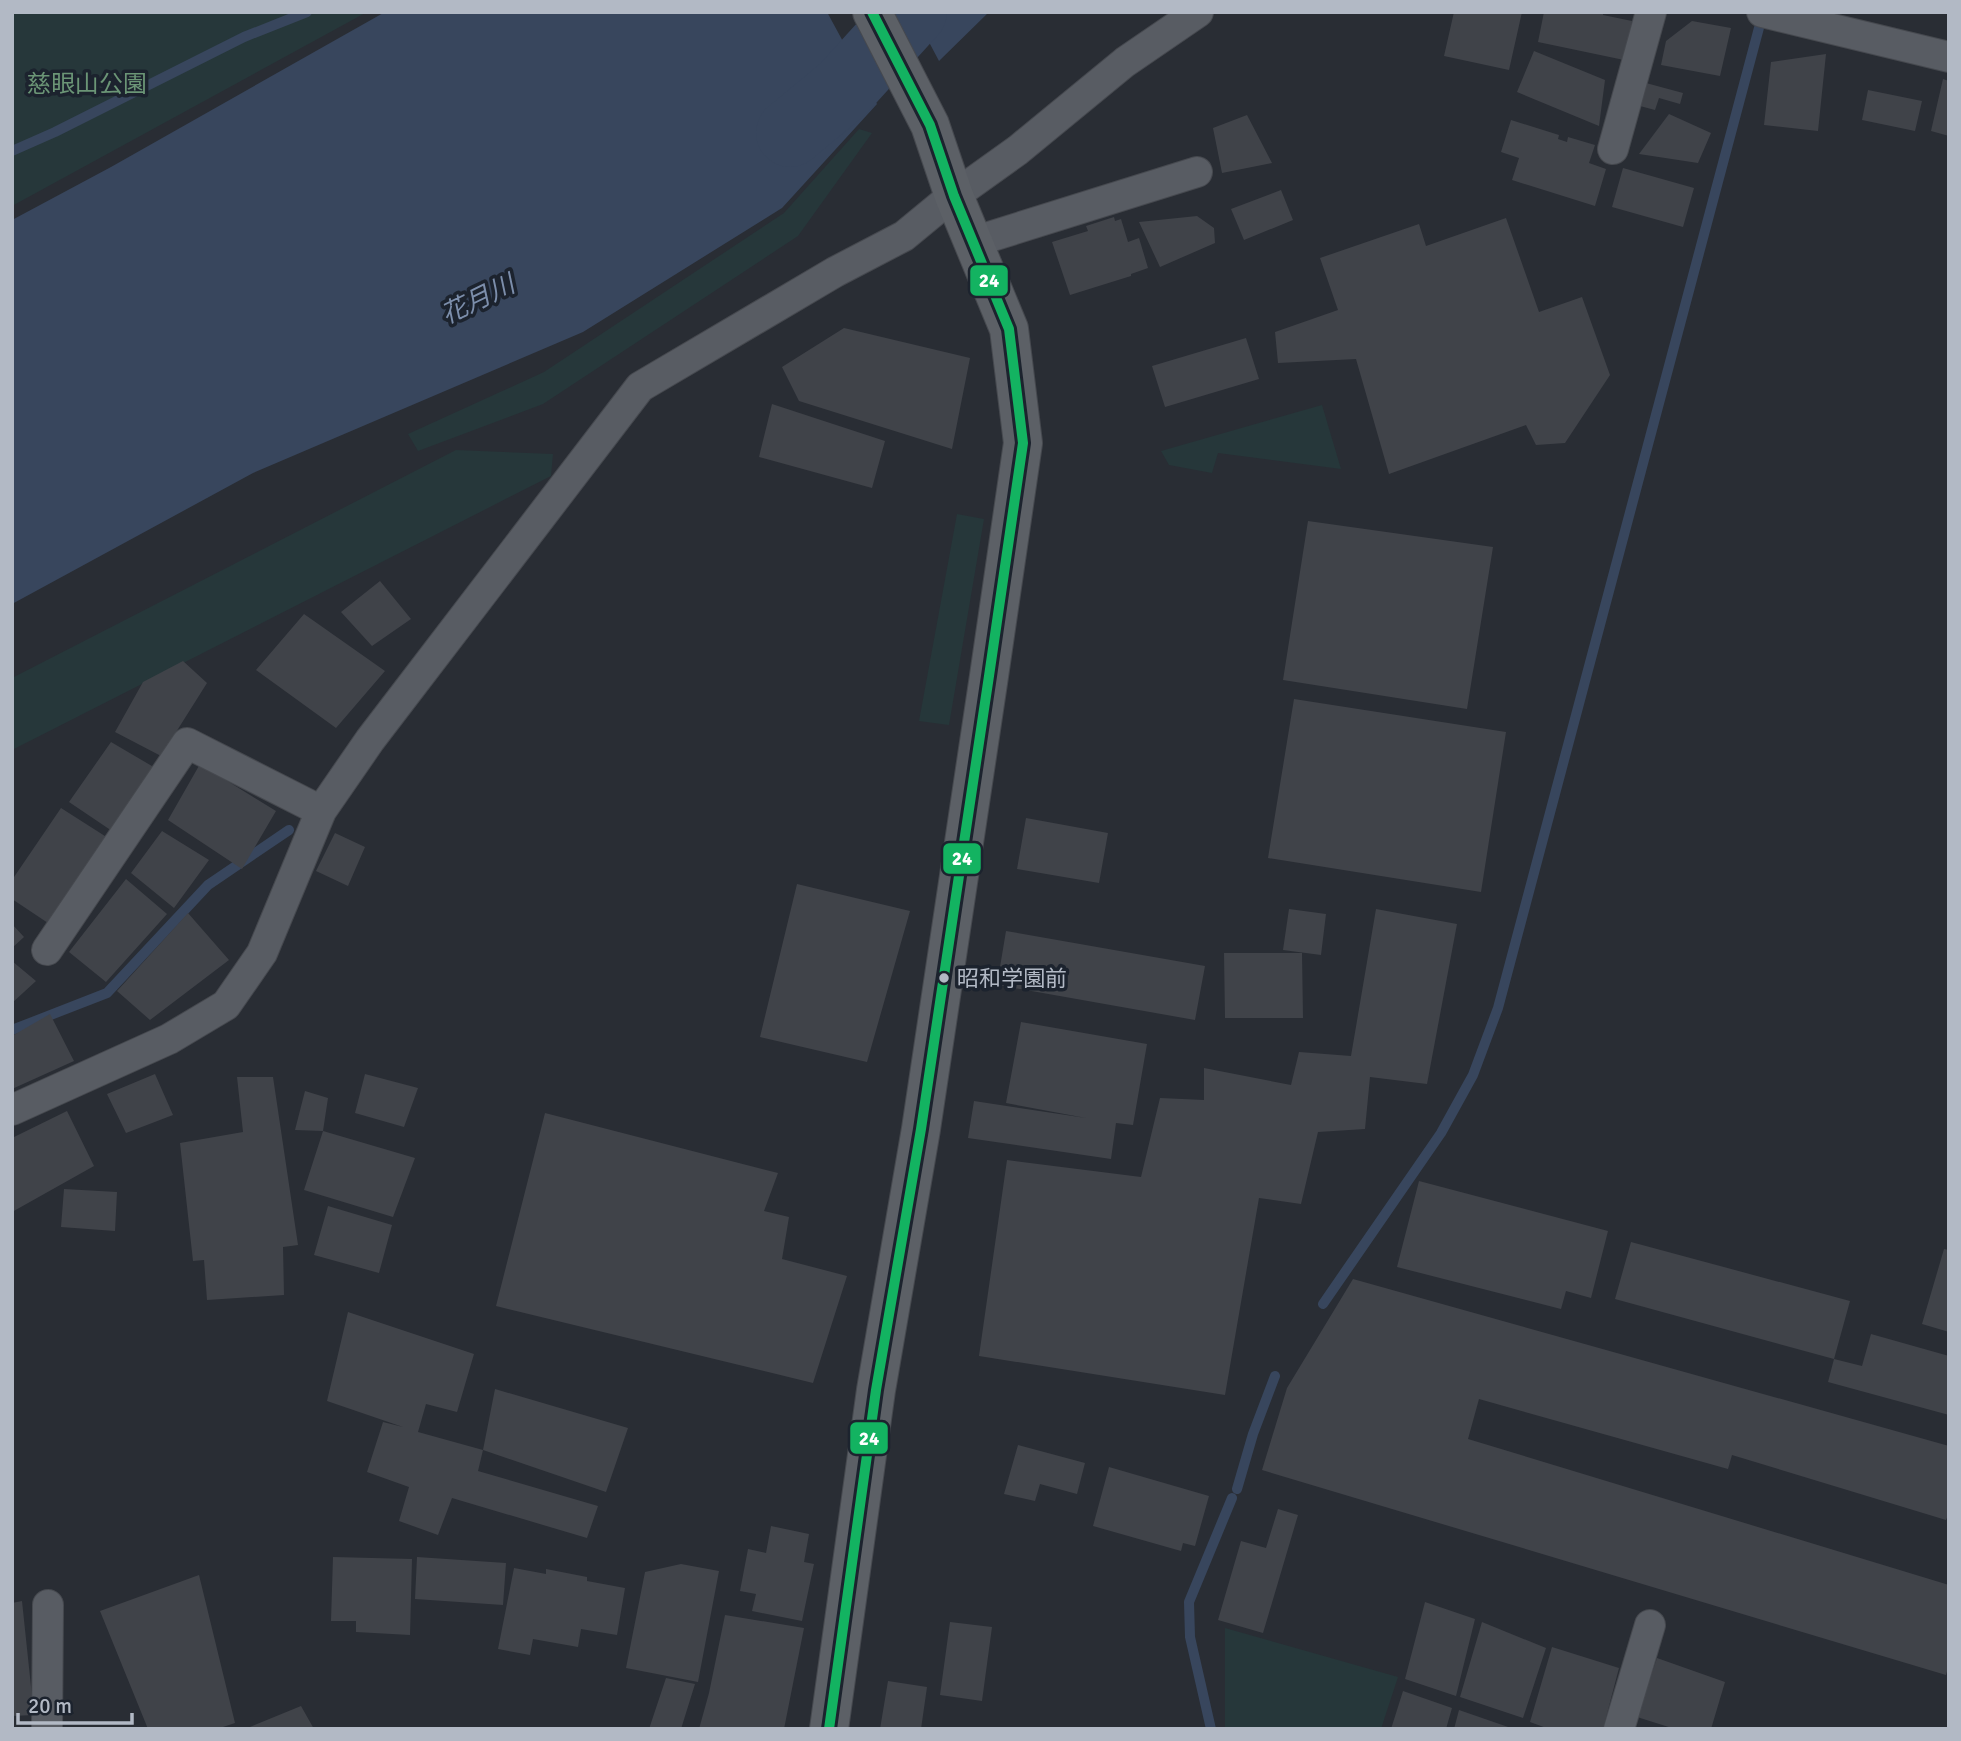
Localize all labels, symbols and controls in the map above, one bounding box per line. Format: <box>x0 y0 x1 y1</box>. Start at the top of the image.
park label: 慈眼山公園 <box>27 69 147 99</box>
line badge: 24 <box>969 264 1009 297</box>
water label: 花月川 <box>436 267 523 331</box>
text: 24 <box>979 269 999 293</box>
line badge: 24 <box>942 842 982 875</box>
text: 24 <box>952 847 972 871</box>
place label: 昭和学園前 <box>957 965 1067 992</box>
marker: 昭和学園前 <box>937 971 951 985</box>
line badge: 24 <box>849 1421 889 1455</box>
text: 24 <box>859 1427 879 1451</box>
scale bar <box>18 1682 131 1726</box>
text: 20 m <box>28 1693 72 1719</box>

